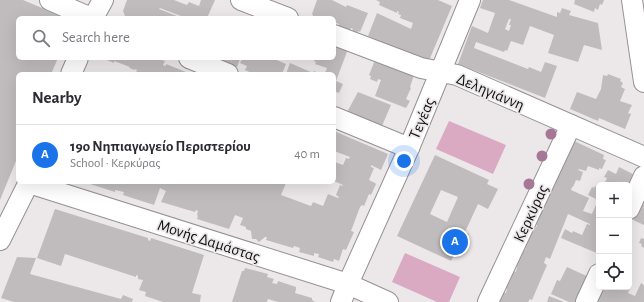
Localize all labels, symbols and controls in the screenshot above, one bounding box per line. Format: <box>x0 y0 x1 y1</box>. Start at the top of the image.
search box <box>16 16 336 60</box>
icon: search <box>30 27 52 49</box>
text: Search here <box>62 30 130 45</box>
street label: Δεληγιάννη <box>454 71 527 113</box>
text: Nearby <box>32 89 82 106</box>
street label: Τεγέας <box>406 95 439 142</box>
text: 19ο Νηπιαγωγείο Περιστερίου <box>70 139 251 154</box>
text: A <box>41 148 49 161</box>
text: 40 m <box>294 148 320 161</box>
your location <box>394 151 414 171</box>
text: School · Κερκύρας <box>70 157 161 170</box>
street label: Κερκύρας <box>511 182 552 245</box>
map controls <box>596 182 632 290</box>
button: + <box>596 182 632 218</box>
street label: Μονής Δαμάστας <box>155 217 262 266</box>
button: − <box>596 218 632 254</box>
pin: A <box>442 227 468 257</box>
button: locate <box>596 254 632 290</box>

